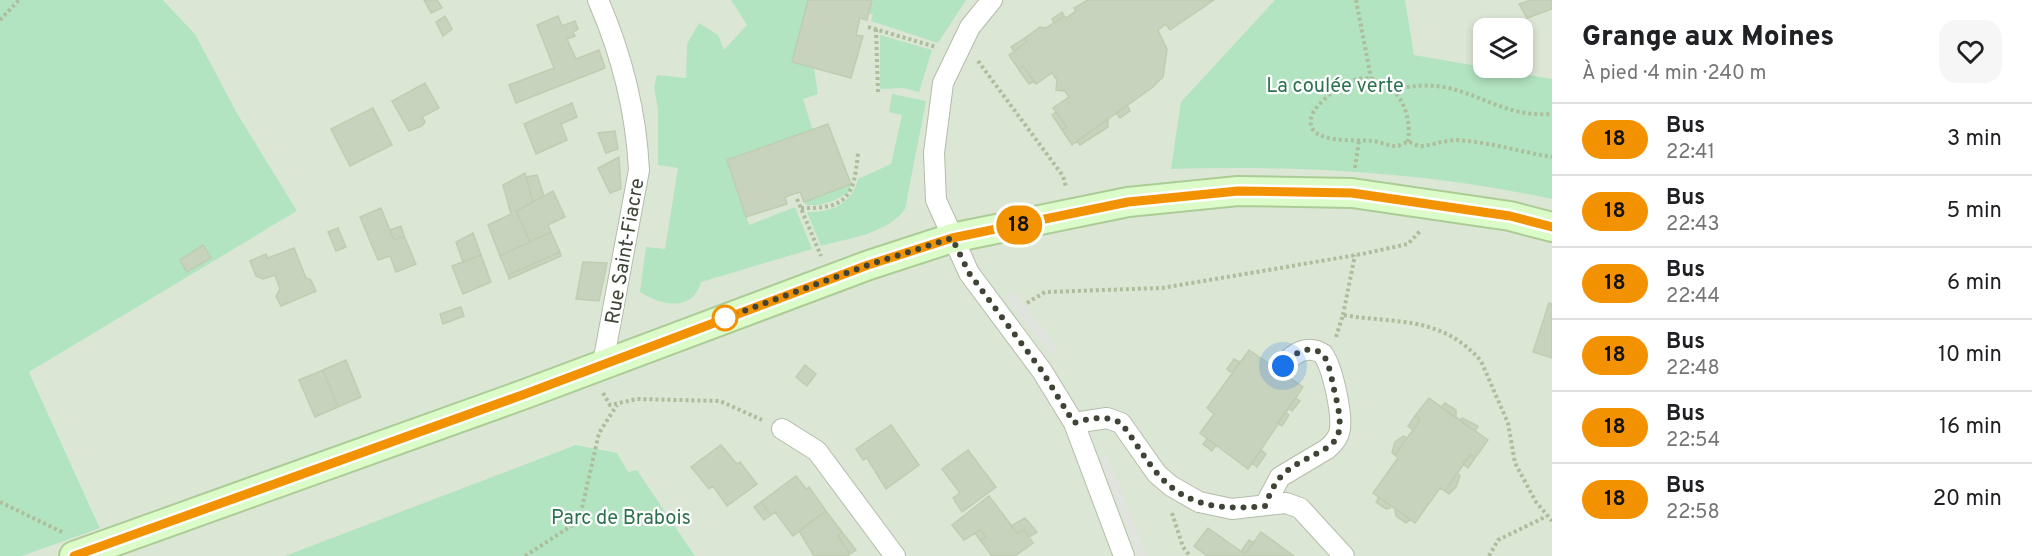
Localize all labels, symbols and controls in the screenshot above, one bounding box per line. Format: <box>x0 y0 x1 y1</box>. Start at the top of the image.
map controls <box>1473 18 1533 78</box>
button: layers <box>1473 18 1533 78</box>
text: Grange aux Moines <box>1582 20 1834 56</box>
button: heart <box>1939 20 2002 83</box>
text: À pied · 4 min · 240 m <box>1582 61 1766 87</box>
park label: La coulée verte <box>1266 74 1404 100</box>
text: Bus <box>1666 113 1705 140</box>
text: 18 <box>1604 126 1626 153</box>
text: 3 min <box>1947 126 2002 153</box>
text: 22:41 <box>1666 140 1715 166</box>
street label: Rue Saint-Fiacre <box>600 176 652 326</box>
text: Bus <box>1666 185 1705 212</box>
text: 18 <box>1604 198 1626 225</box>
text: 5 min <box>1947 198 2002 225</box>
line badge: 18 <box>992 206 1046 244</box>
text: 18 <box>1008 212 1030 239</box>
text: 22:43 <box>1666 212 1719 238</box>
text: Bus <box>1666 257 1705 284</box>
text: 18 <box>1604 270 1626 297</box>
text: 6 min <box>1947 270 2002 297</box>
text: 22:44 <box>1666 284 1720 310</box>
unlabelled marker <box>712 305 738 331</box>
text: Bus <box>1666 329 1705 356</box>
text: 18 <box>1604 342 1626 369</box>
text: 10 min <box>1938 342 2002 369</box>
your location <box>1268 351 1298 381</box>
text: 22:48 <box>1666 356 1720 382</box>
text: Bus <box>1666 401 1705 428</box>
text: 18 <box>1604 414 1626 441</box>
text: 16 min <box>1939 414 2002 441</box>
text: 22:54 <box>1666 428 1720 454</box>
text: Bus <box>1666 473 1705 500</box>
text: 18 <box>1604 486 1626 513</box>
text: 20 min <box>1933 486 2002 513</box>
text: 22:58 <box>1666 500 1720 526</box>
park label: Parc de Brabois <box>551 506 691 532</box>

